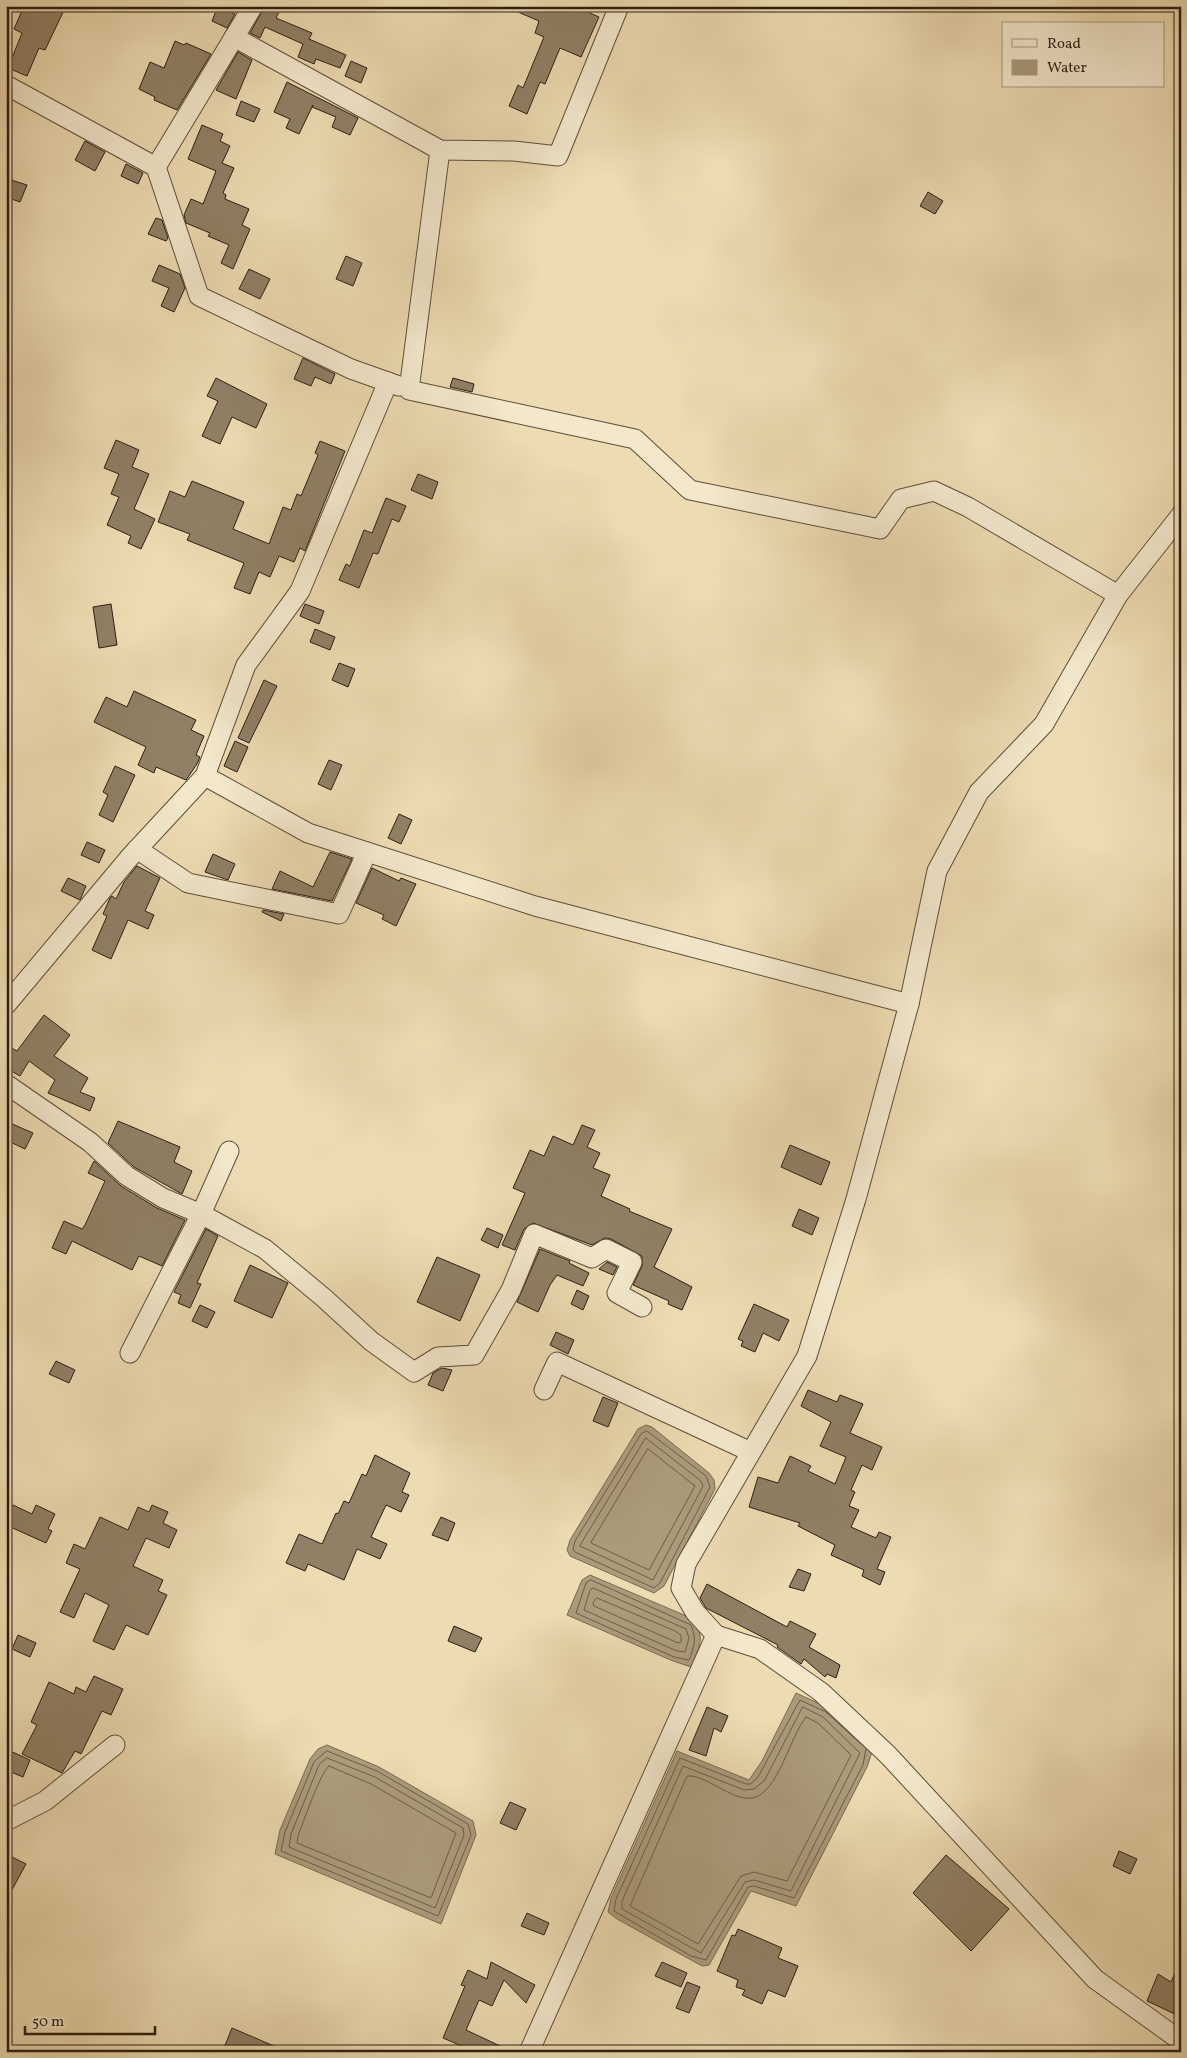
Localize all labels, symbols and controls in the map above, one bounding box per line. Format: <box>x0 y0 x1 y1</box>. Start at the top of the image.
legend <box>1002 22 1164 88</box>
text: Road <box>1047 34 1081 55</box>
text: Water <box>1047 58 1087 79</box>
scale bar <box>25 2003 155 2035</box>
text: 50 m <box>32 2012 64 2033</box>

